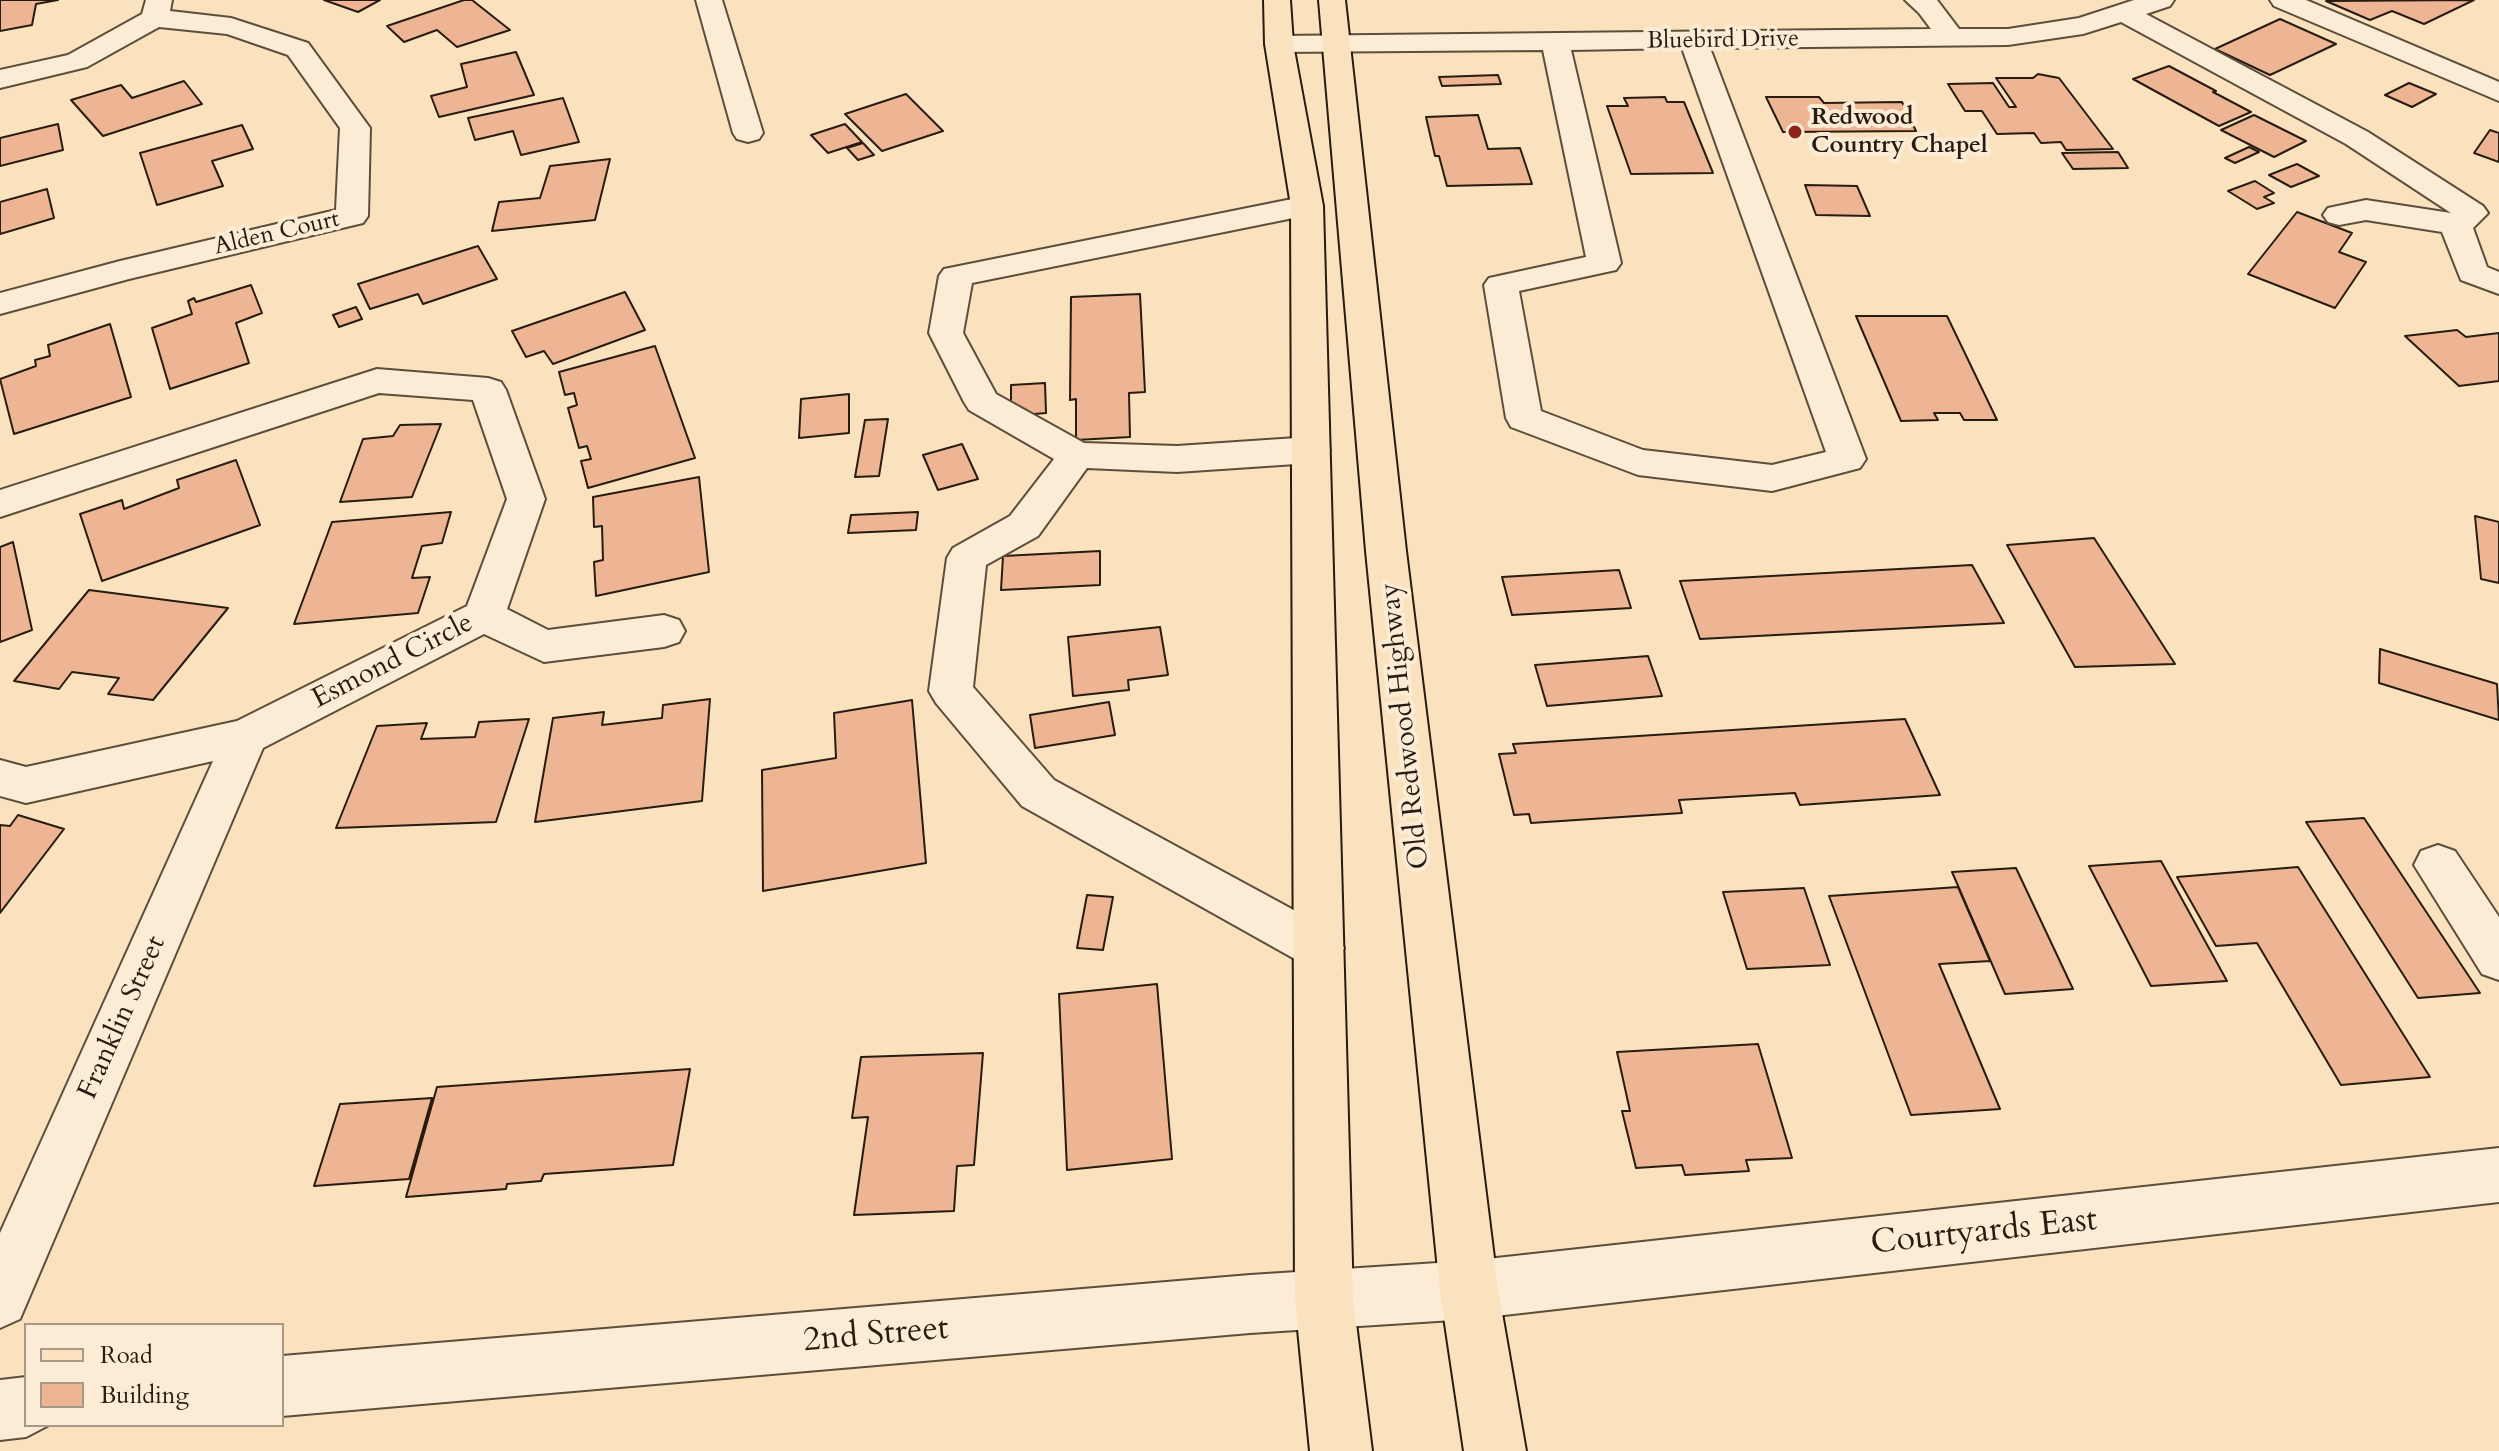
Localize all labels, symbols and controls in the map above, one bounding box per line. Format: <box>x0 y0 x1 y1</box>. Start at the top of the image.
street label: Bluebird Drive <box>1647 25 1799 57</box>
place label: Redwood Country Chapel <box>1811 104 1988 160</box>
marker: Redwood Country Chapel <box>1786 123 1804 141</box>
street label: Alden Court <box>212 206 342 262</box>
street label: Old Redwood Highway <box>1374 581 1438 871</box>
street label: Esmond Circle <box>307 607 479 717</box>
street label: Franklin Street <box>72 931 174 1105</box>
street label: Courtyards East <box>1869 1201 2099 1265</box>
street label: 2nd Street <box>802 1309 950 1363</box>
legend <box>24 1323 284 1427</box>
text: Road <box>100 1339 153 1372</box>
text: Building <box>100 1379 189 1412</box>

